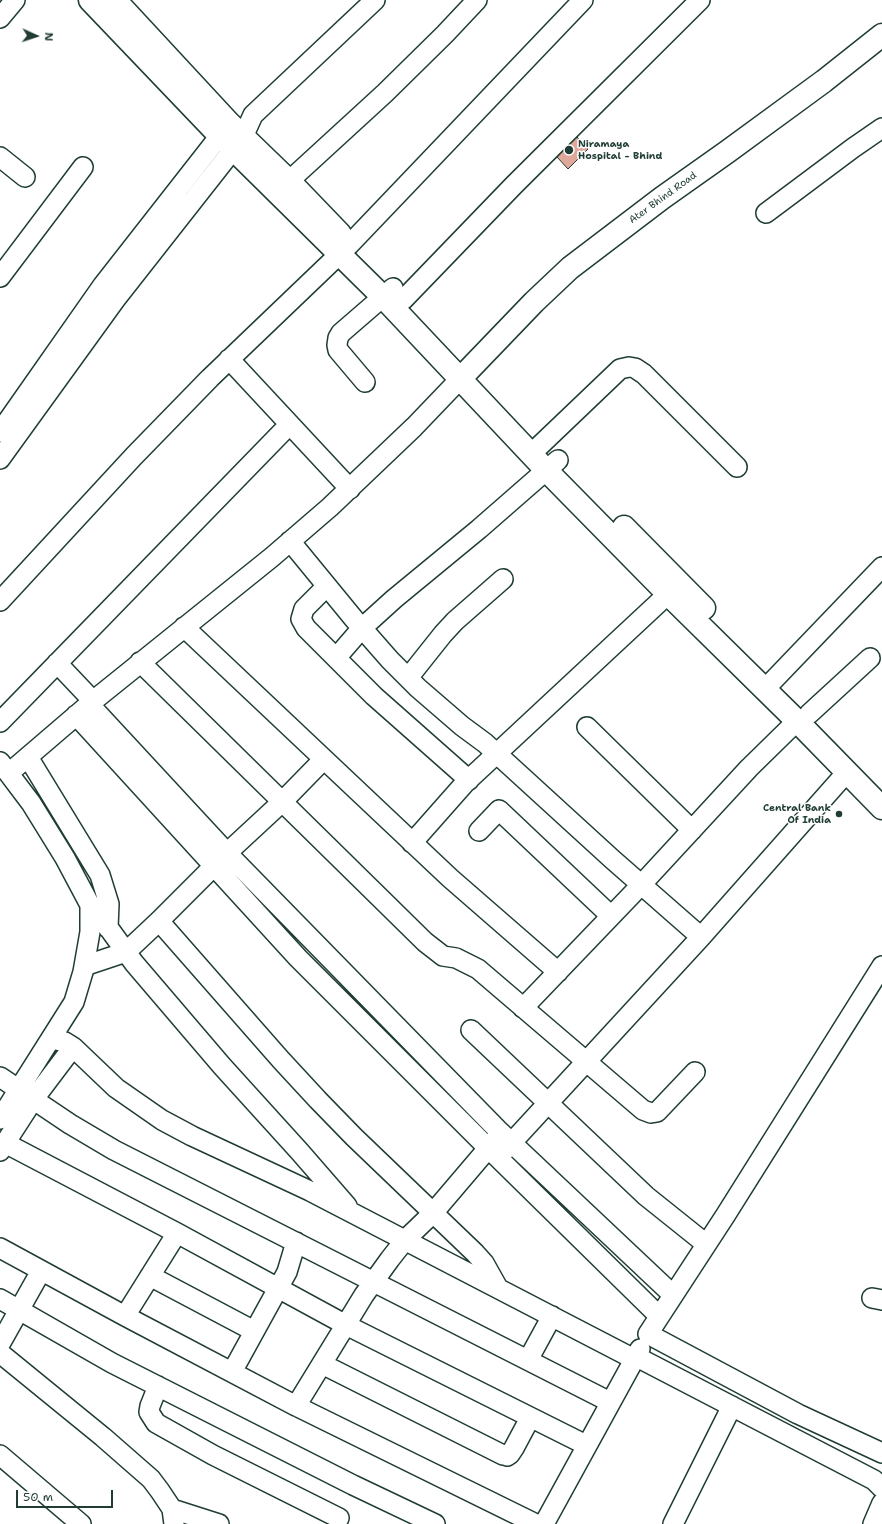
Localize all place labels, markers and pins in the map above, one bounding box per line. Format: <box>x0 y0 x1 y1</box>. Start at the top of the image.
place label: Niramaya Hospital - Bhind <box>578 138 662 162</box>
marker: Niramaya Hospital - Bhind <box>563 144 575 156</box>
place label: Central Bank Of India <box>763 802 831 826</box>
marker: Central Bank Of India <box>834 809 844 819</box>

